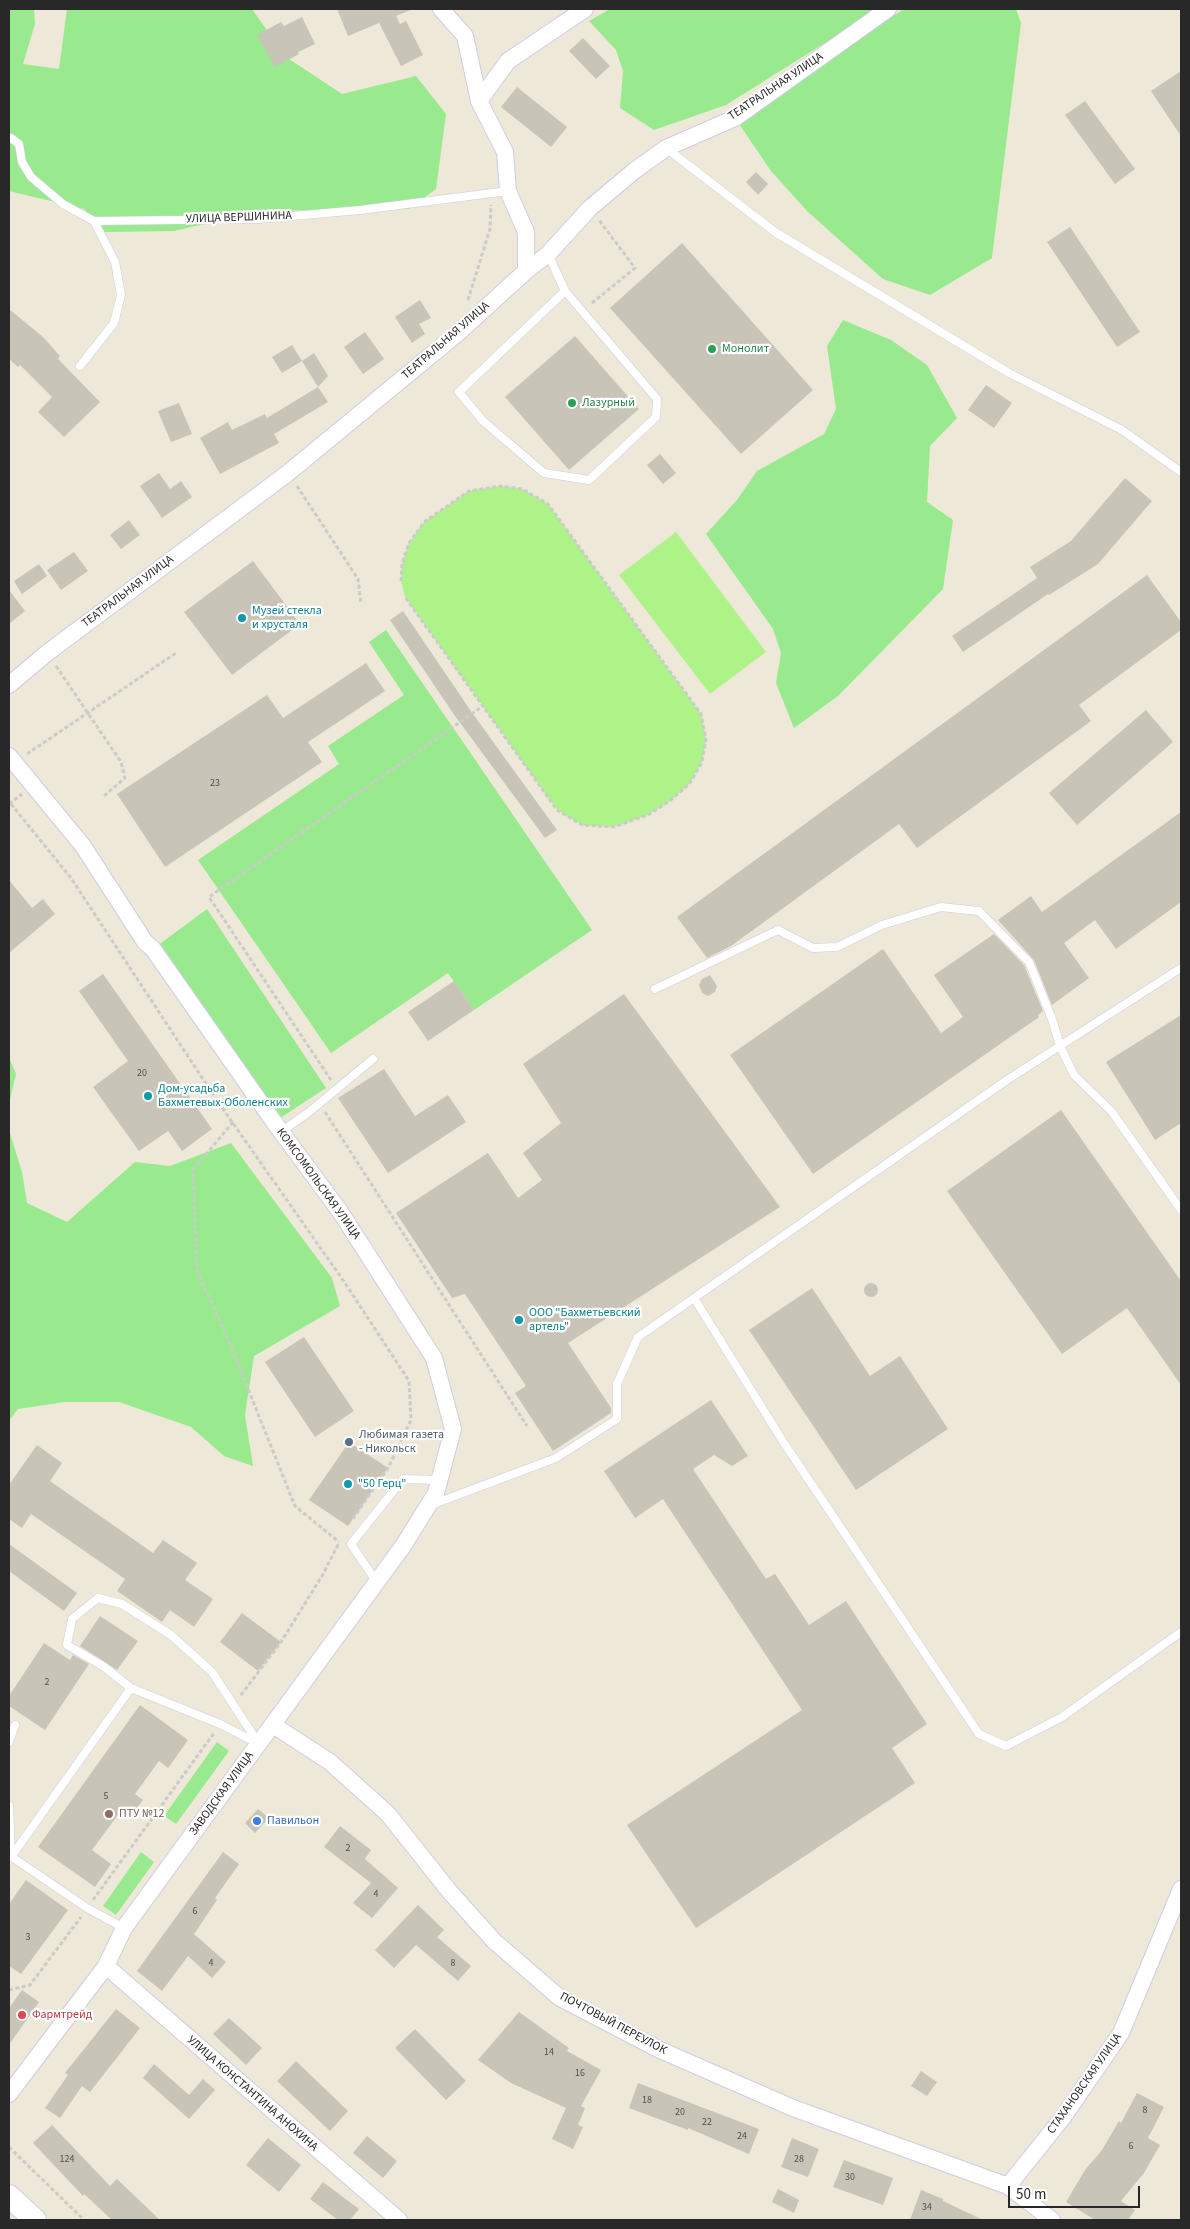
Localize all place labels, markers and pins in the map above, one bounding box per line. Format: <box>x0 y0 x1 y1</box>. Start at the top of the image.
place label: Монолит <box>722 342 769 356</box>
marker: Монолит <box>706 343 718 355</box>
place label: Лазурный <box>582 396 635 410</box>
marker: Лазурный <box>566 397 578 409</box>
place label: Музей стекла и хрусталя <box>252 604 322 632</box>
marker: Музей стекла и хрусталя <box>236 612 248 624</box>
place label: Дом-усадьба Бахметевых-Оболенских <box>158 1082 288 1110</box>
marker: Дом-усадьба Бахметевых-Оболенских <box>142 1090 154 1102</box>
place label: ООО "Бахметьевский артель" <box>529 1306 641 1334</box>
marker: ООО "Бахметьевский артель" <box>513 1314 525 1326</box>
place label: Любимая газета - Никольск <box>359 1428 444 1456</box>
marker: Любимая газета - Никольск <box>343 1436 355 1448</box>
place label: "50 Герц" <box>358 1477 406 1491</box>
marker: "50 Герц" <box>342 1478 354 1490</box>
place label: ПТУ №12 <box>119 1807 164 1821</box>
marker: ПТУ №12 <box>103 1808 115 1820</box>
place label: Павильон <box>267 1814 319 1828</box>
marker: Павильон <box>251 1815 263 1827</box>
place label: Фармтрейд <box>32 2008 92 2022</box>
marker: Фармтрейд <box>16 2009 28 2021</box>

